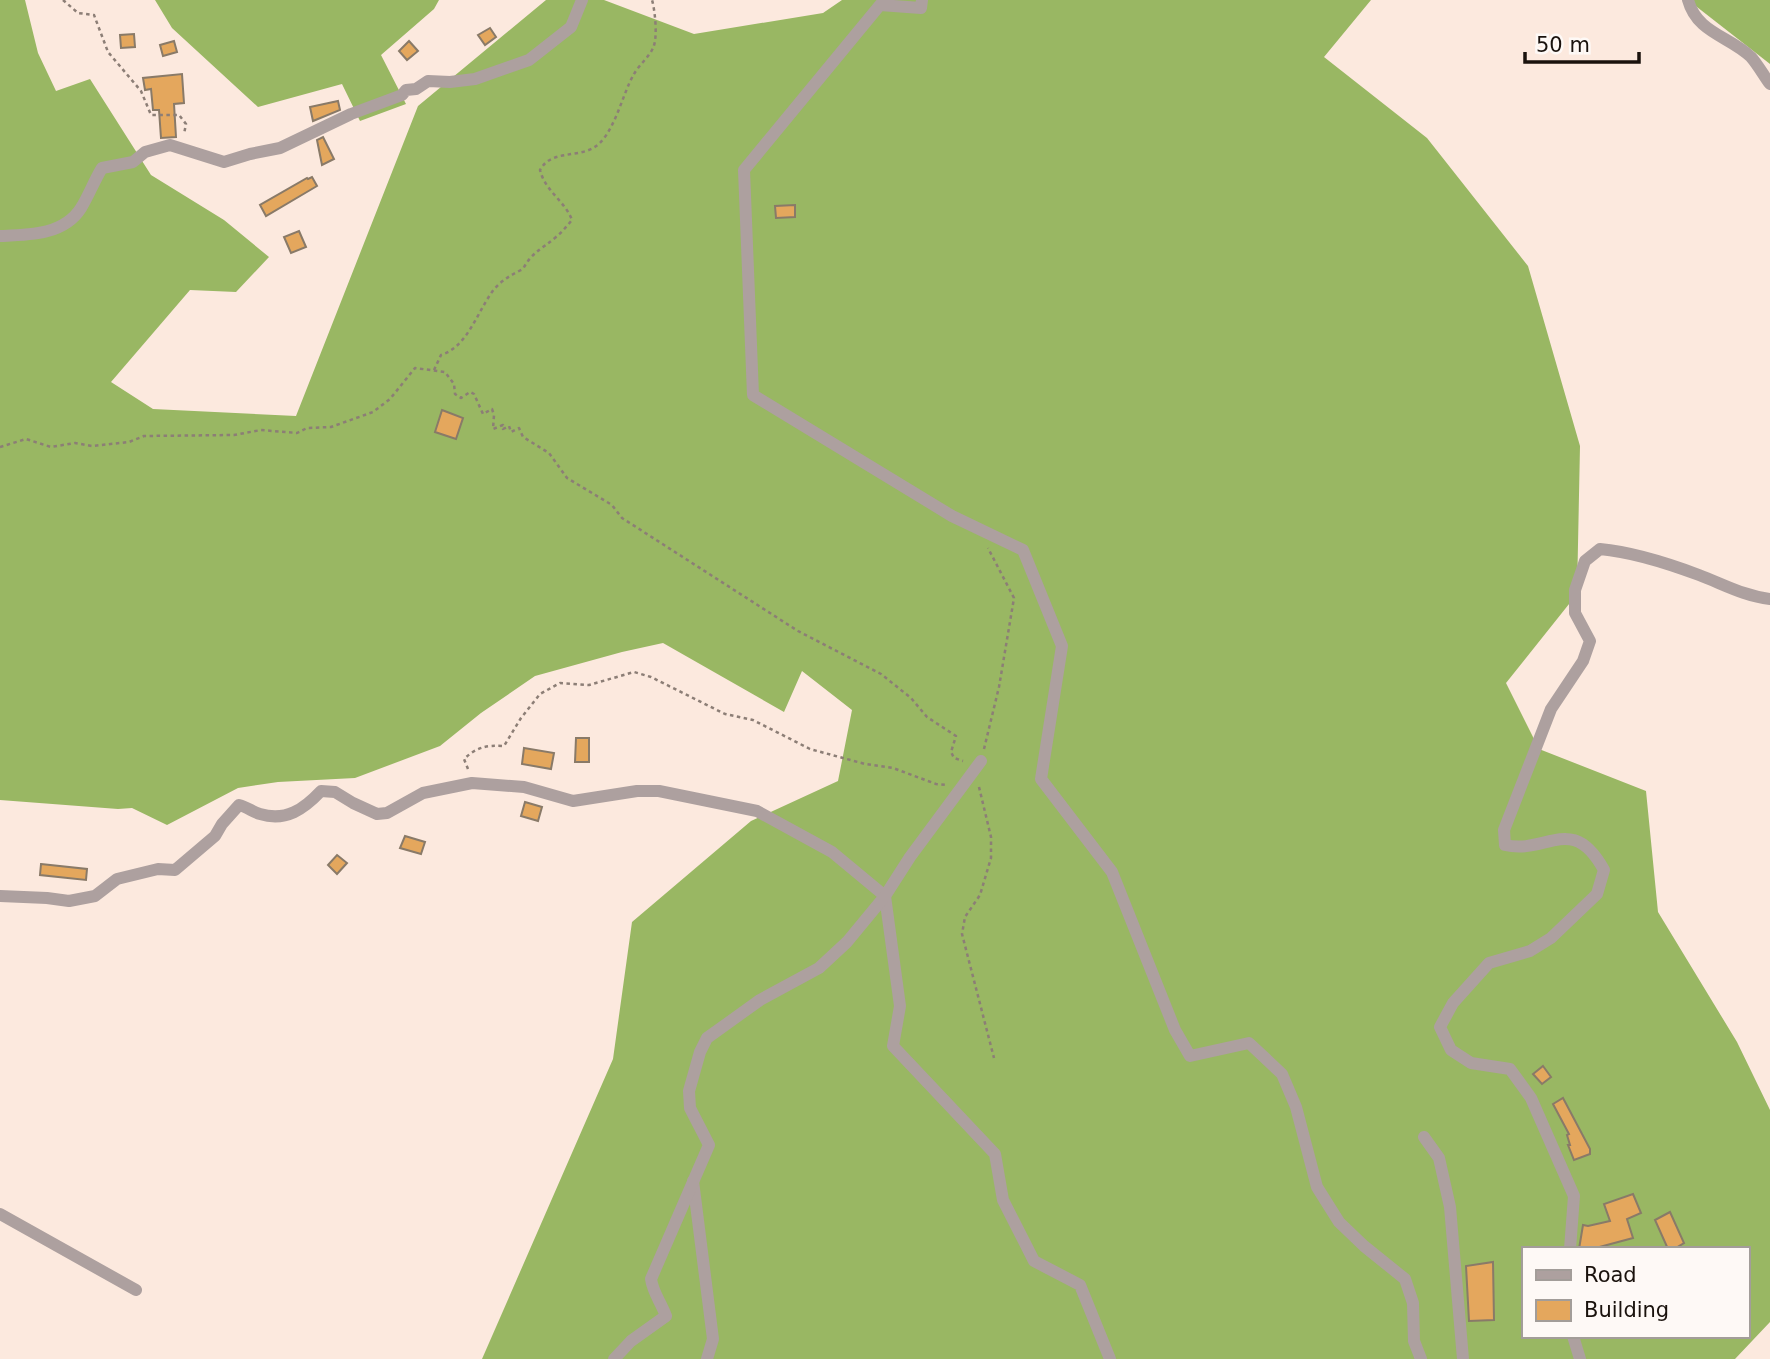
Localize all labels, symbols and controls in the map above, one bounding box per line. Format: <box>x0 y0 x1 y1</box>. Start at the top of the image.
scale bar <box>1525 21 1639 65</box>
text: 50 m <box>1536 33 1590 57</box>
legend <box>1522 1247 1749 1338</box>
text: Road <box>1584 1263 1637 1287</box>
text: Building <box>1584 1298 1669 1322</box>

